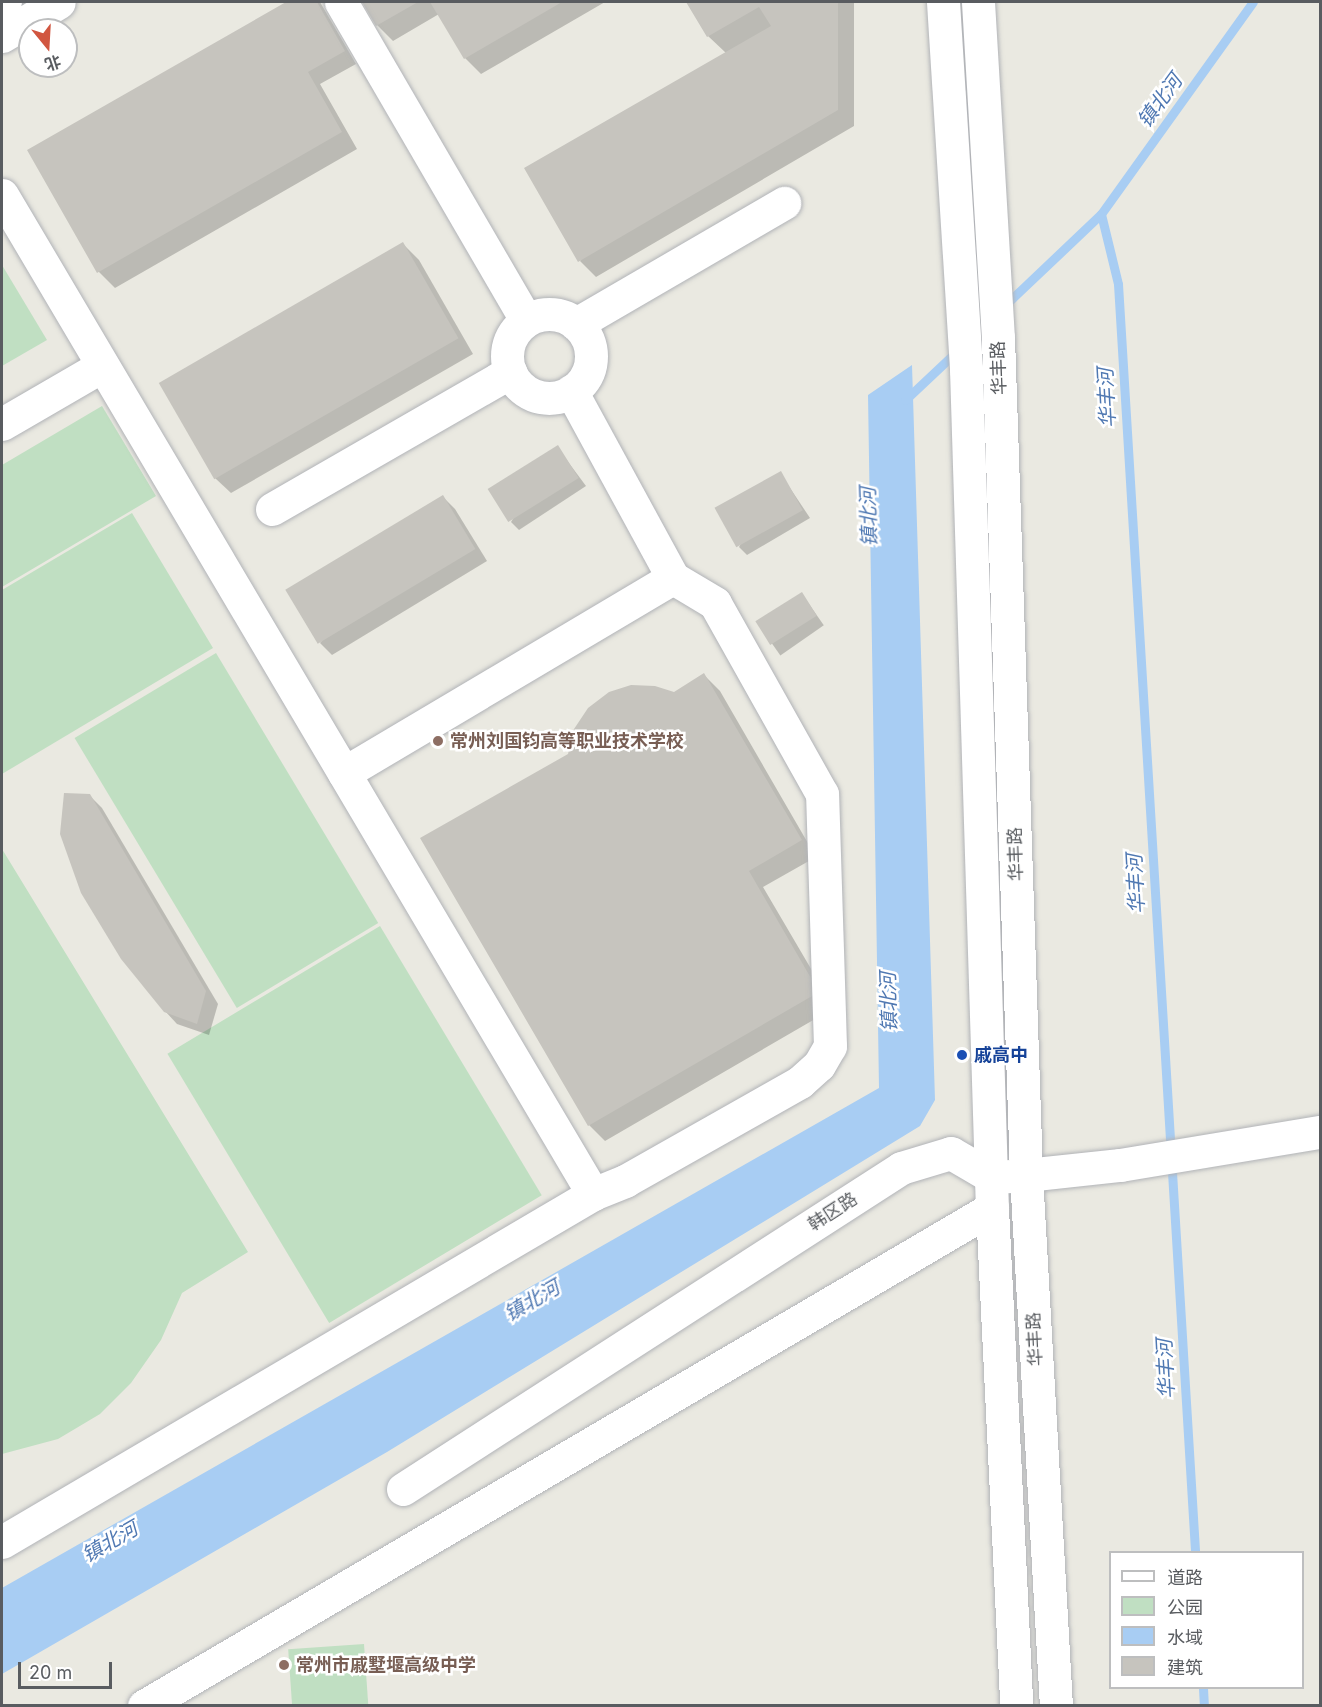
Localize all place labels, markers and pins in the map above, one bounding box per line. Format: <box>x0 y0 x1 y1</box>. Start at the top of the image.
place label: 常州刘国钧高等职业技术学校 <box>450 730 684 752</box>
marker: 常州刘国钧高等职业技术学校 <box>431 734 445 748</box>
place label: 戚高中 <box>974 1044 1028 1066</box>
marker: 戚高中 <box>955 1048 969 1062</box>
place label: 常州市戚墅堰高级中学 <box>296 1654 476 1676</box>
marker: 常州市戚墅堰高级中学 <box>277 1658 291 1672</box>

